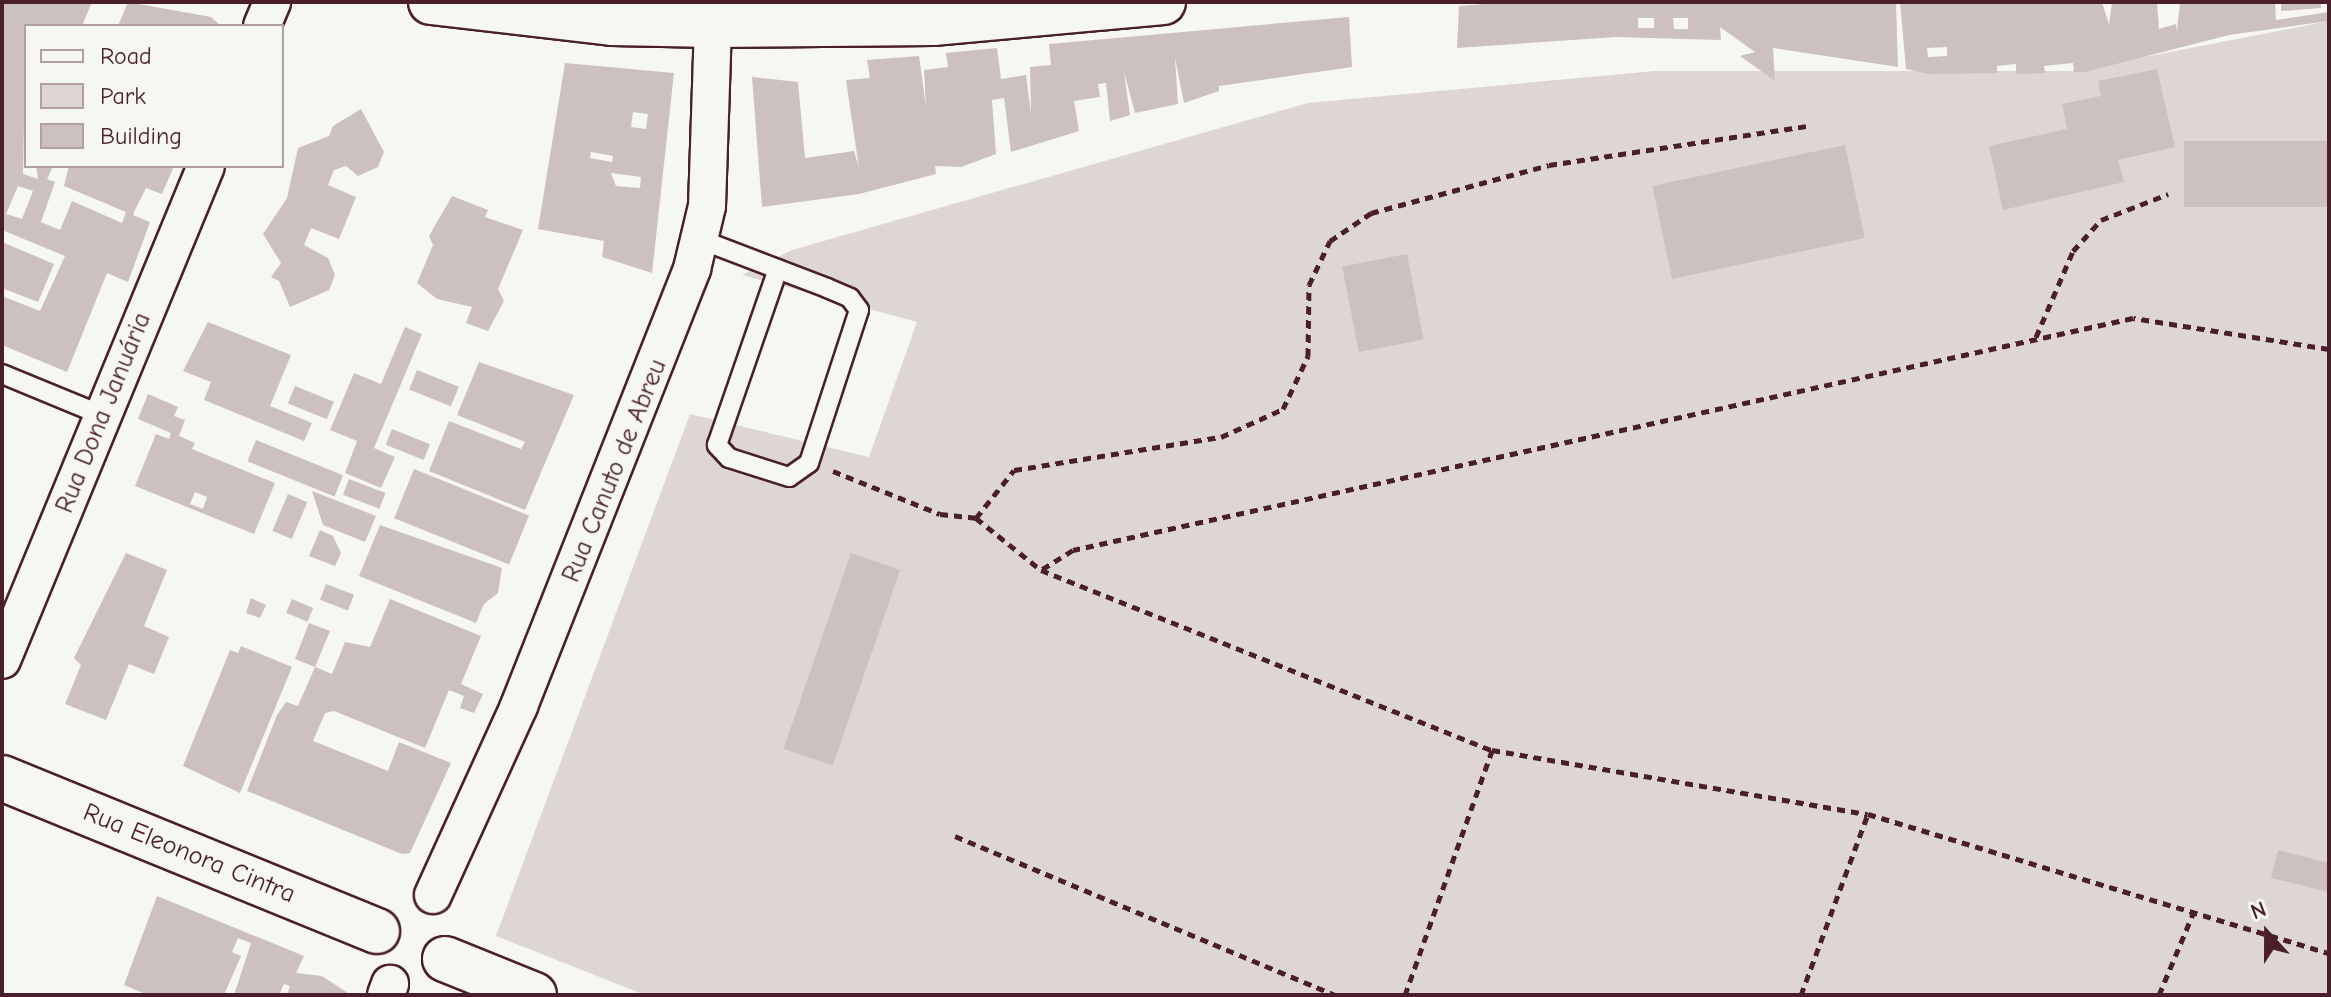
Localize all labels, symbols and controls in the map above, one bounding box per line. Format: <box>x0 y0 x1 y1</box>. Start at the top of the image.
legend <box>24 24 284 168</box>
text: Road <box>100 42 152 70</box>
text: Park <box>100 82 146 110</box>
text: Building <box>100 122 182 150</box>
street label: Rua Dona Januária <box>50 308 158 518</box>
street label: Rua Canuto de Abreu <box>556 355 674 587</box>
street label: Rua Eleonora Cintra <box>78 797 300 911</box>
north arrow <box>2227 893 2307 973</box>
text: N <box>2247 896 2270 925</box>

